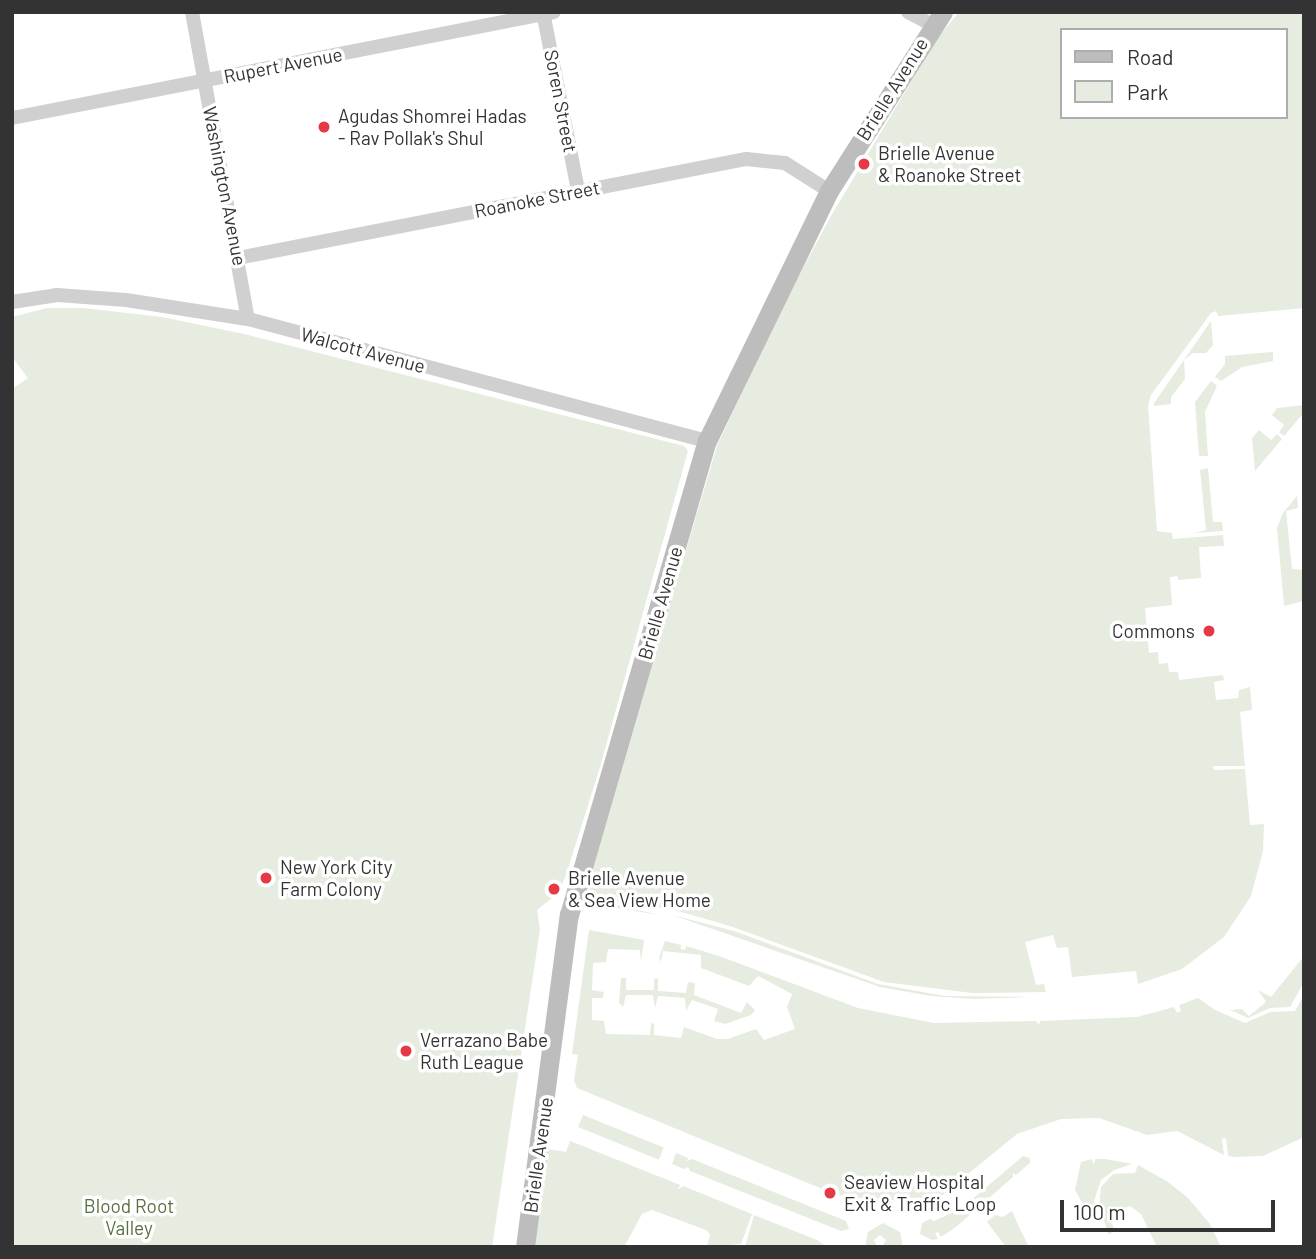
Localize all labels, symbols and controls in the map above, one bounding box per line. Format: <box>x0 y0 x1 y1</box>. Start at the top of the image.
legend <box>1060 28 1288 119</box>
street label: Brielle Avenue <box>851 33 933 145</box>
street label: Rupert Avenue <box>222 42 344 88</box>
text: Road <box>1127 44 1173 69</box>
street label: Soren Street <box>540 48 582 154</box>
text: Park <box>1127 79 1168 104</box>
street label: Washington Avenue <box>198 105 252 267</box>
place label: Agudas Shomrei Hadas - Rav Pollak's Shul <box>338 105 527 149</box>
marker: Agudas Shomrei Hadas - Rav Pollak's Shul <box>316 119 332 135</box>
place label: Brielle Avenue & Roanoke Street <box>878 142 1021 186</box>
marker: Brielle Avenue & Roanoke Street <box>856 156 872 172</box>
street label: Roanoke Street <box>472 176 602 222</box>
street label: Walcott Avenue <box>298 322 428 378</box>
street label: Brielle Avenue <box>633 544 687 662</box>
place label: Commons <box>1112 620 1195 642</box>
marker: Commons <box>1201 623 1217 639</box>
place label: New York City Farm Colony <box>280 856 392 900</box>
place label: Brielle Avenue & Sea View Home <box>568 867 711 911</box>
marker: New York City Farm Colony <box>258 870 274 886</box>
marker: Brielle Avenue & Sea View Home <box>546 881 562 897</box>
place label: Verrazano Babe Ruth League <box>420 1029 548 1073</box>
marker: Verrazano Babe Ruth League <box>398 1043 414 1059</box>
street label: Brielle Avenue <box>519 1096 557 1214</box>
place label: Seaview Hospital Exit & Traffic Loop <box>844 1171 996 1215</box>
marker: Seaview Hospital Exit & Traffic Loop <box>822 1185 838 1201</box>
scale bar <box>1064 1186 1279 1230</box>
park label: Blood Root Valley <box>84 1195 174 1239</box>
text: 100 m <box>1073 1199 1126 1224</box>

